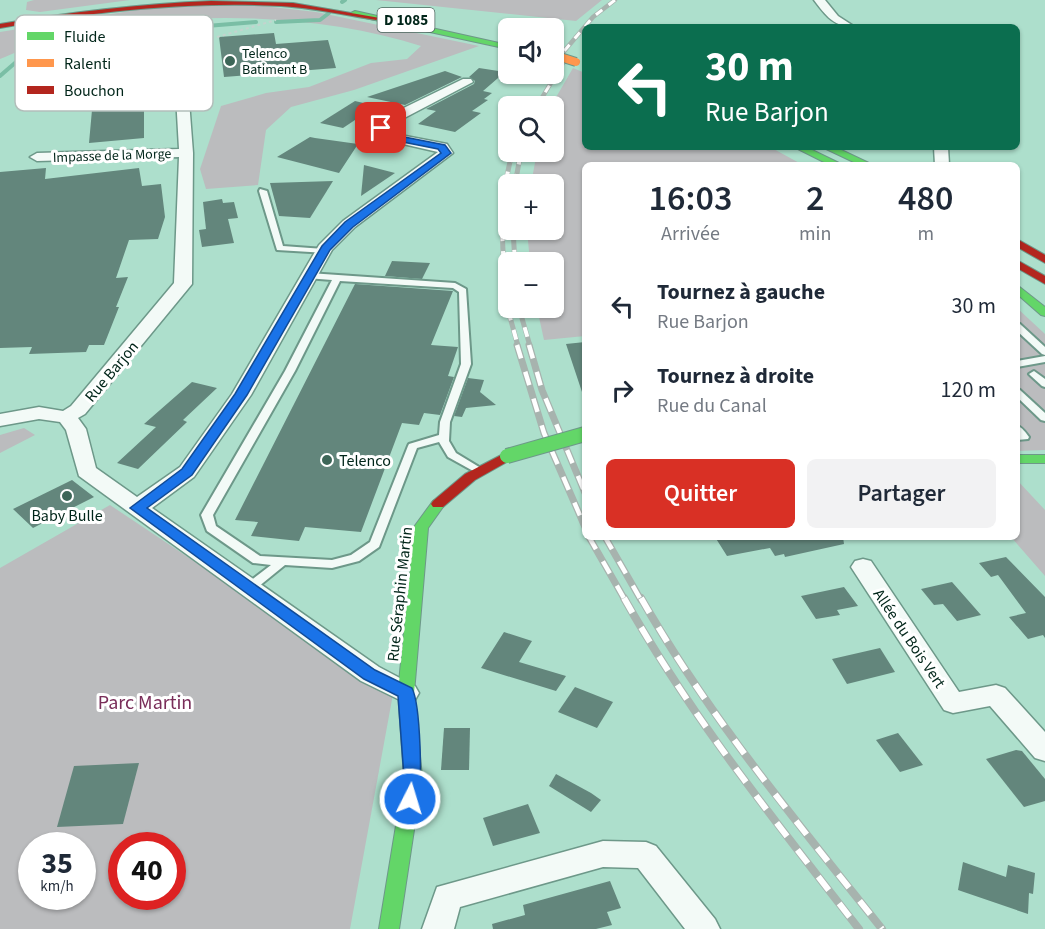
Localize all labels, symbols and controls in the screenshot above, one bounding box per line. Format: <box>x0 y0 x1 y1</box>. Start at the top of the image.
road number: D 1085 <box>378 8 434 32</box>
legend <box>15 15 213 111</box>
map controls <box>498 18 564 318</box>
button: sound <box>498 18 564 84</box>
text: Fluide <box>64 26 106 48</box>
text: 30 m <box>705 37 794 97</box>
place label: Telenco Batiment B <box>242 44 307 80</box>
icon: left <box>606 48 684 126</box>
text: Ralenti <box>64 53 111 75</box>
marker: Telenco Batiment B <box>223 54 237 68</box>
text: Bouchon <box>64 80 124 102</box>
text: Rue Barjon <box>705 93 829 132</box>
button: search <box>498 96 564 162</box>
pin <box>355 102 406 153</box>
icon: arrive <box>364 111 397 144</box>
street label: Impasse de la Morge <box>52 144 172 168</box>
text: 16:03 <box>649 173 732 224</box>
text: 2 <box>806 173 824 224</box>
text: 480 <box>898 173 953 224</box>
button: + <box>498 174 564 240</box>
text: Arrivée <box>661 220 720 248</box>
text: min <box>799 220 831 248</box>
text: m <box>917 220 934 248</box>
button: − <box>498 252 564 318</box>
text: Tournez à gauche <box>657 276 825 308</box>
icon: left <box>606 290 639 323</box>
text: 30 m <box>951 290 996 322</box>
text: Rue Barjon <box>657 308 749 336</box>
street label: Rue Barjon <box>80 336 144 407</box>
text: Tournez à droite <box>657 360 814 392</box>
icon: right <box>606 374 639 407</box>
text: 120 m <box>941 374 996 406</box>
text: Rue du Canal <box>657 392 767 420</box>
place label: Telenco <box>339 450 391 472</box>
marker: Telenco <box>320 453 334 467</box>
button: Quitter <box>606 459 795 528</box>
button: Partager <box>807 459 996 528</box>
marker: Baby Bulle <box>60 489 74 503</box>
place label: Baby Bulle <box>31 505 103 527</box>
street label: Rue Séraphin Martin <box>382 526 418 663</box>
street label: Allée du Bois Vert <box>868 585 951 693</box>
park label: Parc Martin <box>98 689 192 717</box>
position arrow <box>378 767 442 831</box>
speed limit sign: 40 <box>108 832 186 910</box>
text: 35 <box>41 842 73 885</box>
text: km/h <box>40 876 74 897</box>

